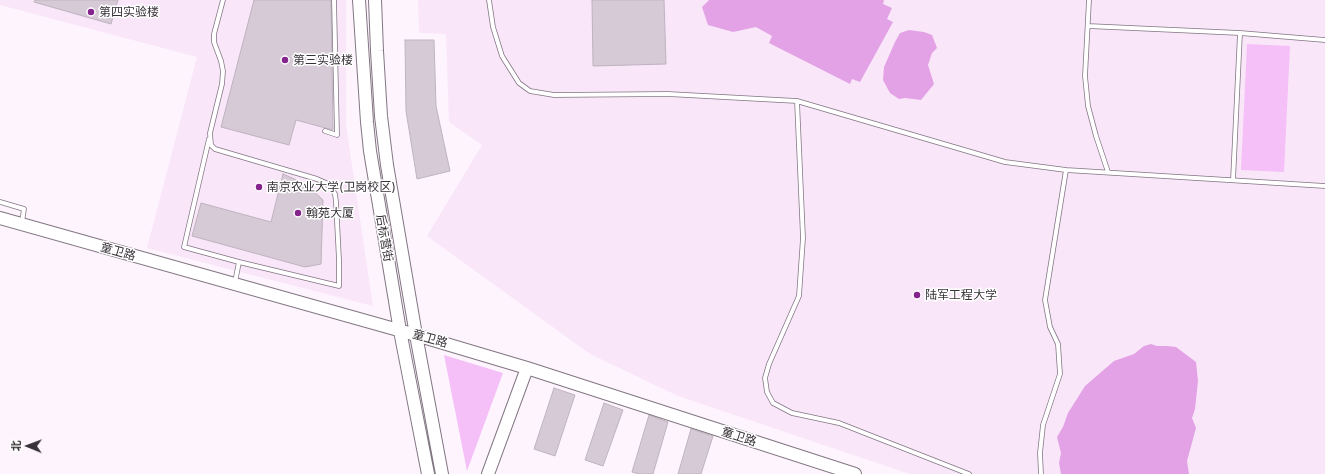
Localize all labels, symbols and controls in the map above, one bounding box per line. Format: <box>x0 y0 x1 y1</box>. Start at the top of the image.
place label: 第四实验楼 <box>99 5 159 19</box>
marker: 第四实验楼 <box>86 7 96 17</box>
place label: 第三实验楼 <box>293 53 353 67</box>
marker: 第三实验楼 <box>280 55 290 65</box>
place label: 南京农业大学(卫岗校区) <box>267 180 396 194</box>
marker: 南京农业大学(卫岗校区) <box>254 182 264 192</box>
place label: 翰苑大厦 <box>306 206 354 220</box>
marker: 翰苑大厦 <box>293 208 303 218</box>
street label: 后标营街 <box>373 213 395 263</box>
street label: 童卫路 <box>99 240 137 264</box>
place label: 陆军工程大学 <box>925 288 997 302</box>
marker: 陆军工程大学 <box>912 290 922 300</box>
street label: 童卫路 <box>411 327 449 351</box>
street label: 童卫路 <box>720 425 758 449</box>
north arrow <box>8 426 48 466</box>
text: 北 <box>9 440 23 451</box>

